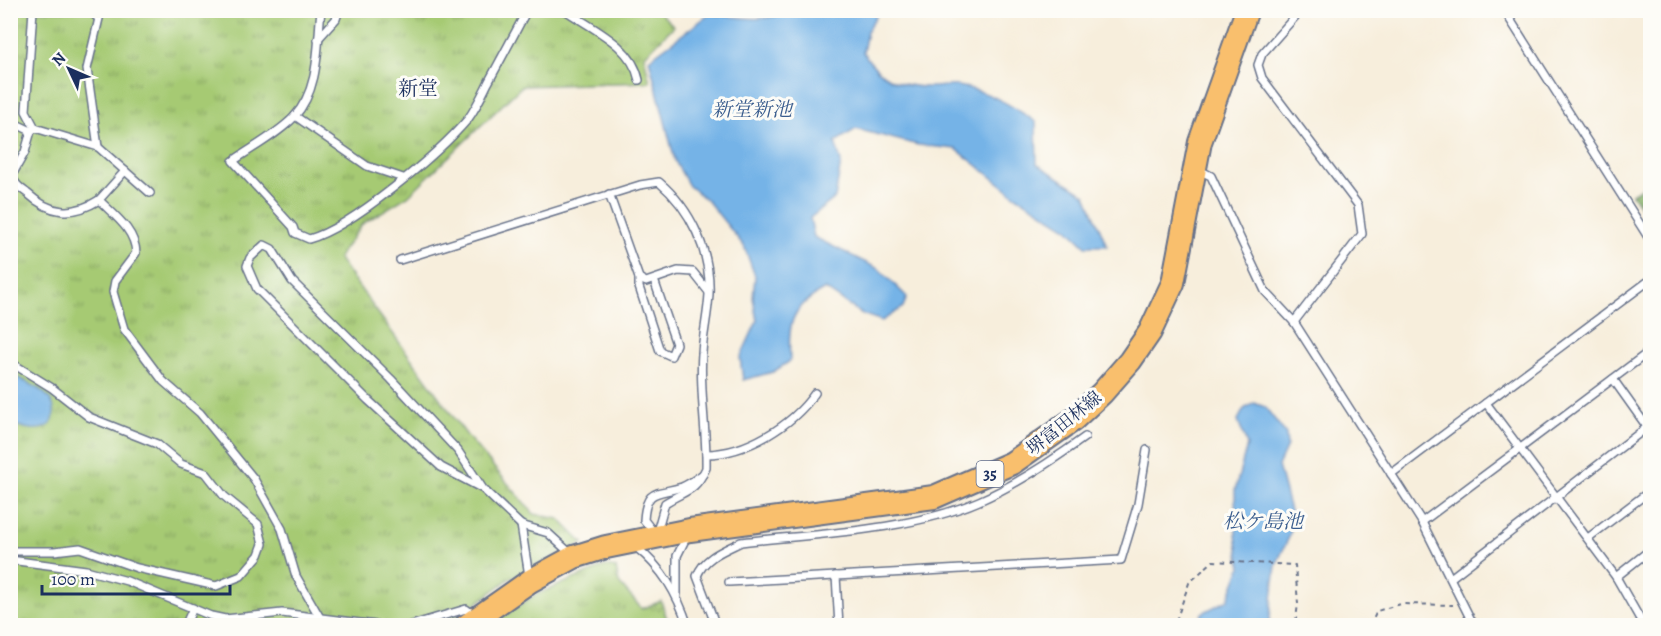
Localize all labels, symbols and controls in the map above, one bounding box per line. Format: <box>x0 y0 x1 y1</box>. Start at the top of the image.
north arrow <box>39 39 99 99</box>
text: N <box>47 47 71 71</box>
district label: 新堂 <box>398 75 438 102</box>
water label: 新堂新池 <box>712 96 794 123</box>
street label: 堺富田林線 <box>1021 385 1107 461</box>
road number: 35 <box>976 461 1004 487</box>
water label: 松ケ島池 <box>1223 508 1305 535</box>
scale bar <box>42 558 230 596</box>
text: 100 m <box>51 567 95 591</box>

